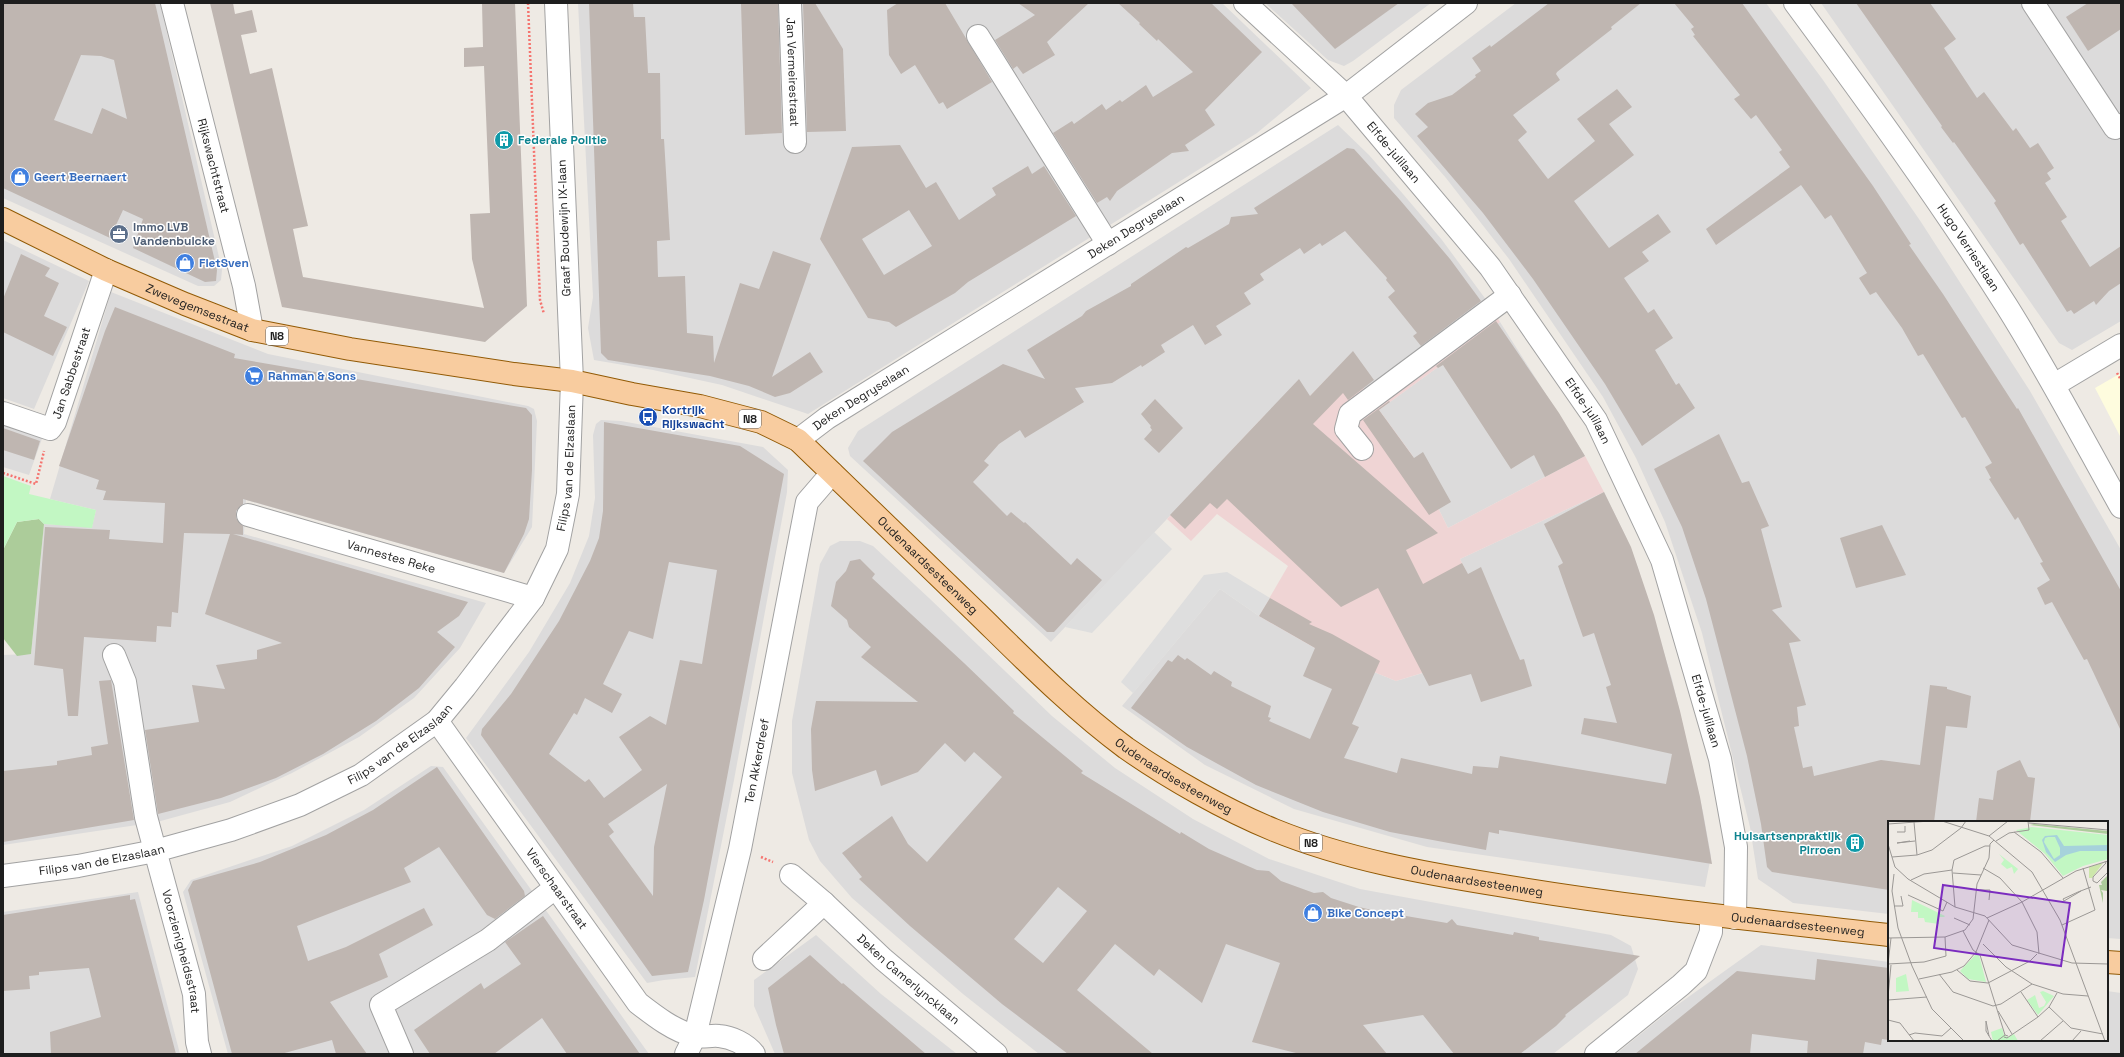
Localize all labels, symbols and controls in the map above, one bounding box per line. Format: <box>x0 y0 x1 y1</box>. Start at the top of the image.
street label: Jan Vermeirestraat <box>783 17 802 127</box>
street label: Rijkswachtstraat <box>194 117 233 215</box>
street label: Elfde-julilaan <box>1363 118 1424 186</box>
building icon: Federale Politie <box>493 129 515 151</box>
place label: Federale Politie <box>518 132 607 148</box>
street label: Graaf Boudewijn IX-laan <box>554 159 574 297</box>
shop icon: Geert Beernaert <box>9 166 31 188</box>
place label: Geert Beernaert <box>34 169 127 185</box>
street label: Deken Degryselaan <box>1085 190 1187 262</box>
street label: Hugo Verriestlaan <box>1933 201 2003 295</box>
place label: Immo LVB Vandenbulcke <box>133 219 215 249</box>
office icon: Immo LVB Vandenbulcke <box>108 223 130 245</box>
shop icon: FietSven <box>174 252 196 274</box>
place label: FietSven <box>199 255 249 271</box>
street label: Zwevegemsestraat <box>143 280 251 336</box>
street label: Jan Sabbestraat <box>49 325 94 421</box>
road number: N8 <box>266 327 288 345</box>
street label: Deken Degryselaan <box>809 361 912 434</box>
supermarket icon: Rahman & Sons <box>243 365 265 387</box>
place label: Rahman & Sons <box>268 368 356 384</box>
street label: Elfde-julilaan <box>1561 375 1614 447</box>
place label: Kortrijk Rijkswacht <box>662 402 725 432</box>
street label: Filips van de Elzaslaan <box>553 404 579 533</box>
bus stop icon: Kortrijk Rijkswacht <box>637 406 659 428</box>
road number: N8 <box>739 410 761 428</box>
street label: Oudenaardsesteenweg <box>874 513 982 618</box>
street label: Vannestes Reke <box>345 536 437 577</box>
street label: Elfde-julilaan <box>1688 673 1724 749</box>
street label: Filips van de Elzaslaan <box>345 700 456 788</box>
street label: Ten Akkerdreef <box>741 717 773 805</box>
street label: Oudenaardsesteenweg <box>1112 734 1235 818</box>
inset map <box>1888 821 2108 1041</box>
place label: Huisartsenpraktijk Pirroen <box>1734 828 1841 858</box>
building icon: Huisartsenpraktijk Pirroen <box>1844 832 1866 854</box>
road number: N8 <box>1300 834 1322 852</box>
street label: Filips van de Elzaslaan <box>38 841 166 879</box>
street label: Vierschaarstraat <box>522 845 591 932</box>
street label: Oudenaardsesteenweg <box>1409 862 1544 900</box>
street label: Voorzienigheidsstraat <box>158 888 203 1014</box>
shop icon: Bike Concept <box>1302 902 1324 924</box>
place label: Bike Concept <box>1327 905 1404 921</box>
street label: Oudenaardsesteenweg <box>1730 909 1865 940</box>
street label: Deken Camerlyncklaan <box>854 930 963 1028</box>

